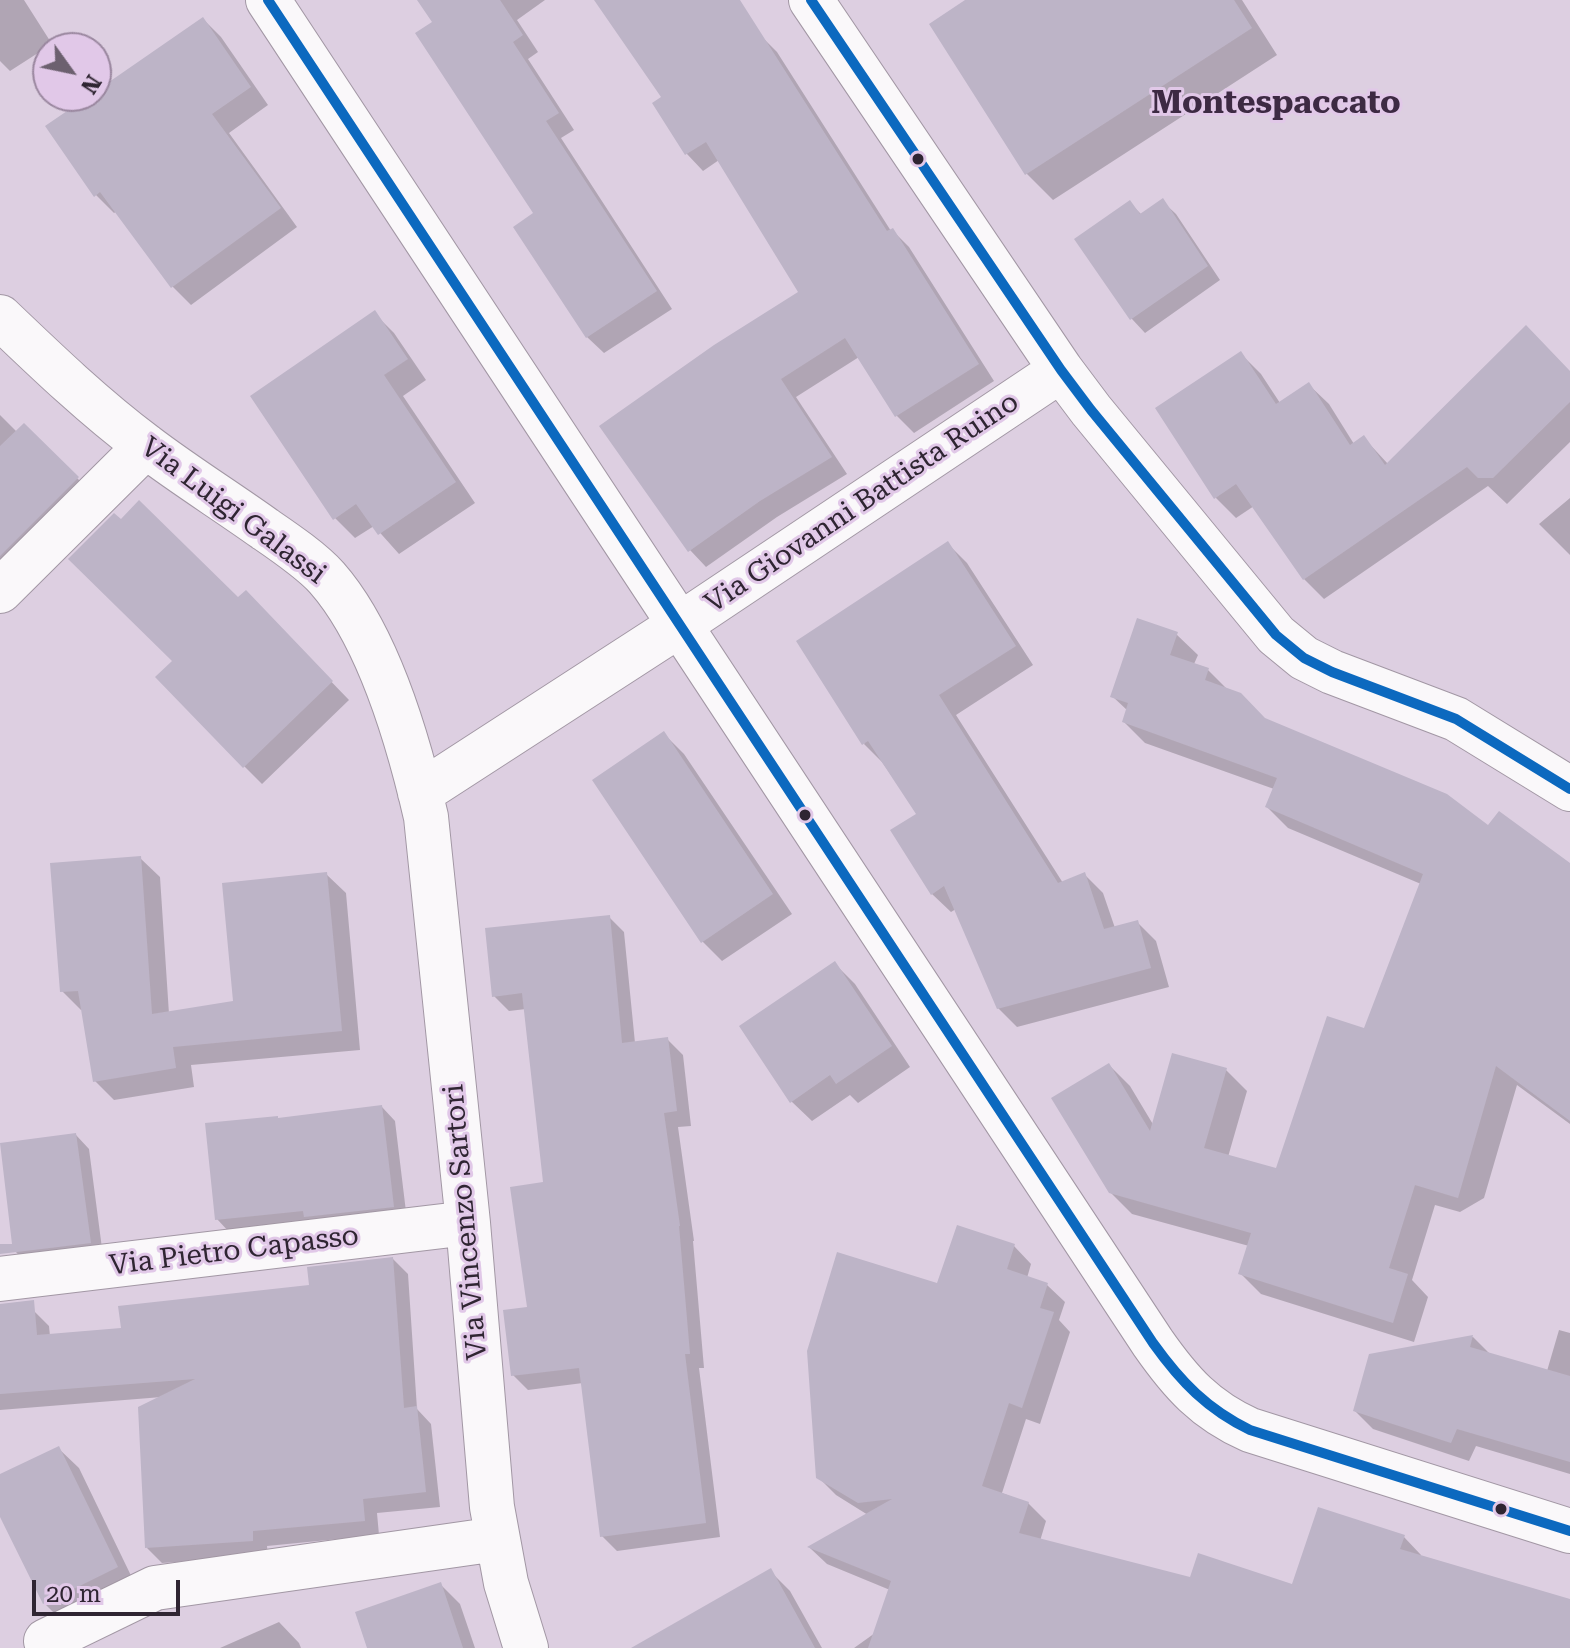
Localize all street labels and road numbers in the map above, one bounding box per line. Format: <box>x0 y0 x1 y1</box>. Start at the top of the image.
street label: Via Giovanni Battista Ruino <box>699 385 1025 621</box>
street label: Via Luigi Galassi <box>134 430 332 592</box>
street label: Via Vincenzo Sartori <box>437 1083 495 1361</box>
street label: Via Pietro Capasso <box>107 1219 361 1283</box>

